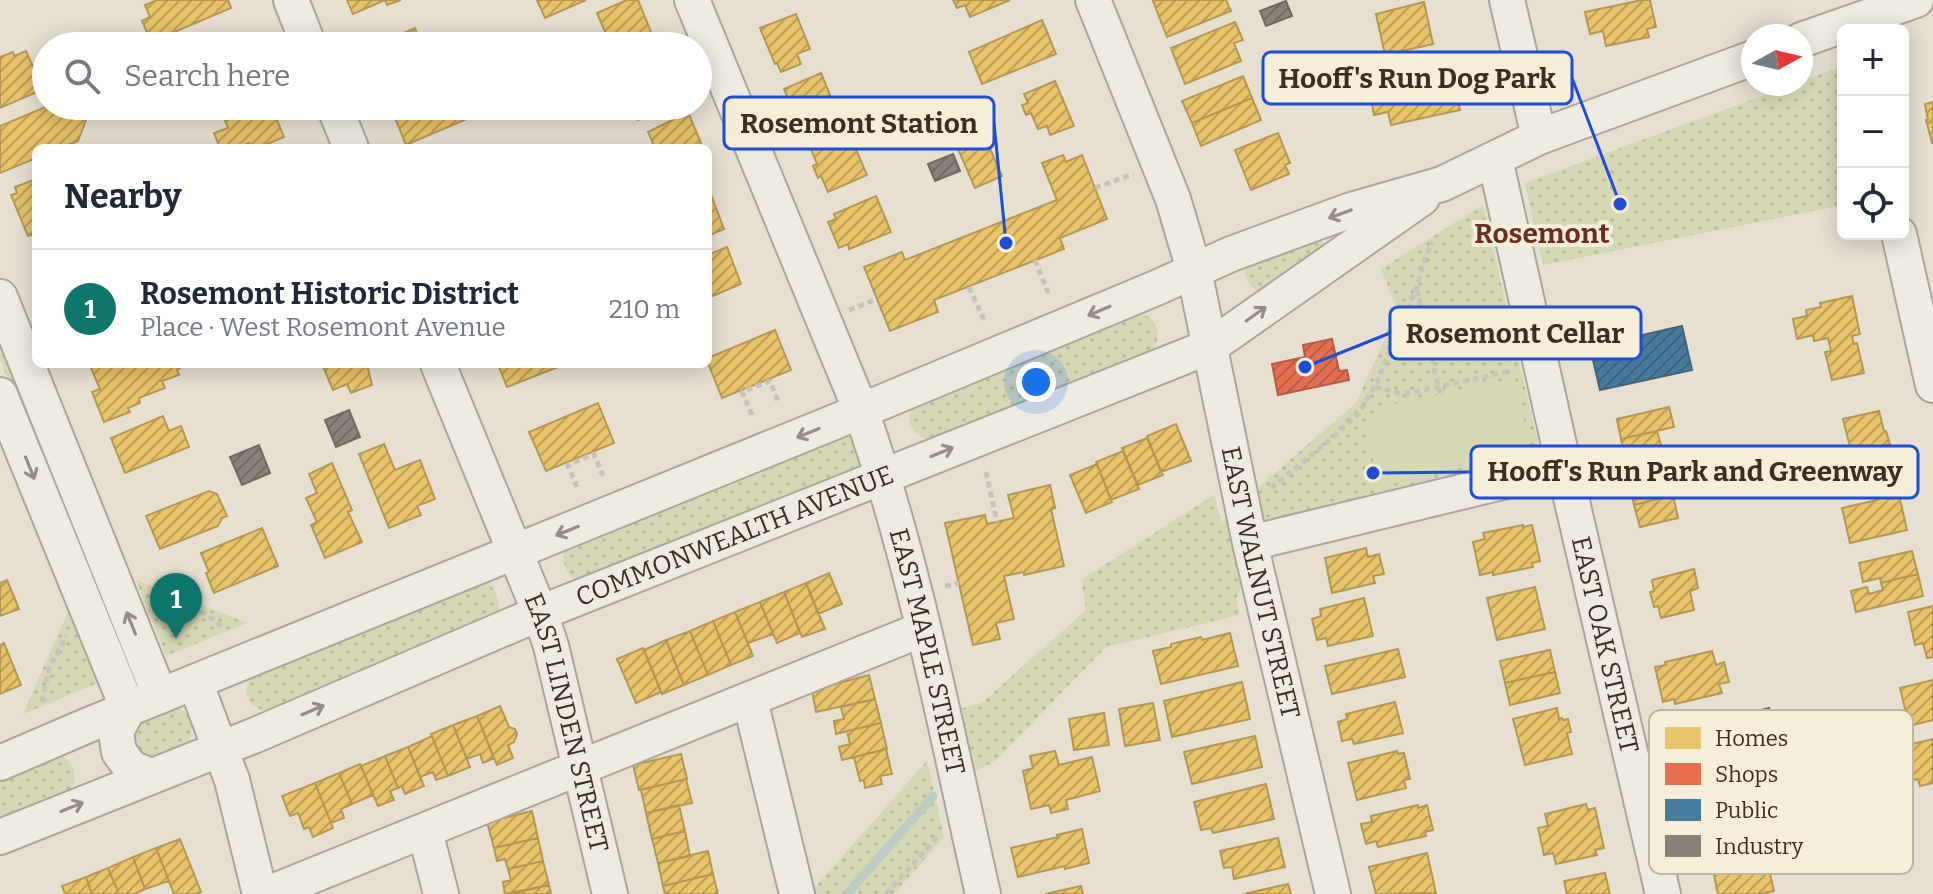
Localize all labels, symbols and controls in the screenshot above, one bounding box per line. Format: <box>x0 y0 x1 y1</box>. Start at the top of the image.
north arrow <box>1741 24 1813 96</box>
map controls <box>1837 24 1909 240</box>
button: + <box>1837 24 1909 96</box>
search box <box>32 32 712 120</box>
callout: Hooff's Run Dog Park <box>1263 52 1572 104</box>
icon: search <box>60 54 104 98</box>
text: Search here <box>124 58 291 94</box>
text: Hooff's Run Dog Park <box>1278 62 1556 95</box>
button: − <box>1837 96 1909 168</box>
callout: Rosemont Station <box>724 97 994 149</box>
text: Rosemont Station <box>740 107 978 140</box>
button: locate <box>1837 168 1909 240</box>
text: Nearby <box>64 176 182 217</box>
one-way arrow <box>1329 208 1353 222</box>
district label: Rosemont <box>1474 217 1610 250</box>
text: Rosemont Historic District <box>140 276 519 312</box>
text: 1 <box>84 294 96 325</box>
text: 210 m <box>609 294 680 325</box>
one-way arrow <box>1087 305 1112 320</box>
one-way arrow <box>1245 306 1267 322</box>
callout: Rosemont Cellar <box>1390 307 1641 359</box>
text: Place · West Rosemont Avenue <box>140 312 506 343</box>
text: Rosemont Cellar <box>1406 317 1625 350</box>
your location <box>1016 362 1056 402</box>
one-way arrow <box>796 427 821 441</box>
one-way arrow <box>929 444 954 458</box>
street label: EAST WALNUT STREET <box>1215 444 1306 722</box>
callout: Hooff's Run Park and Greenway <box>1471 446 1918 498</box>
one-way arrow <box>23 455 38 479</box>
text: Hooff's Run Park and Greenway <box>1487 455 1903 488</box>
street label: COMMONWEALTH AVENUE <box>571 459 898 613</box>
one-way arrow <box>555 525 580 540</box>
street label: EAST MAPLE STREET <box>882 525 971 778</box>
street label: EAST OAK STREET <box>1565 533 1645 756</box>
pin: 1 <box>150 573 202 639</box>
street label: EAST LINDEN STREET <box>518 589 615 855</box>
one-way arrow <box>123 611 138 636</box>
one-way arrow <box>300 702 325 717</box>
legend <box>1649 710 1913 874</box>
text: Homes <box>1715 725 1788 752</box>
text: Shops <box>1715 761 1778 788</box>
text: Public <box>1715 797 1778 824</box>
one-way arrow <box>59 799 84 814</box>
text: Industry <box>1715 833 1804 860</box>

